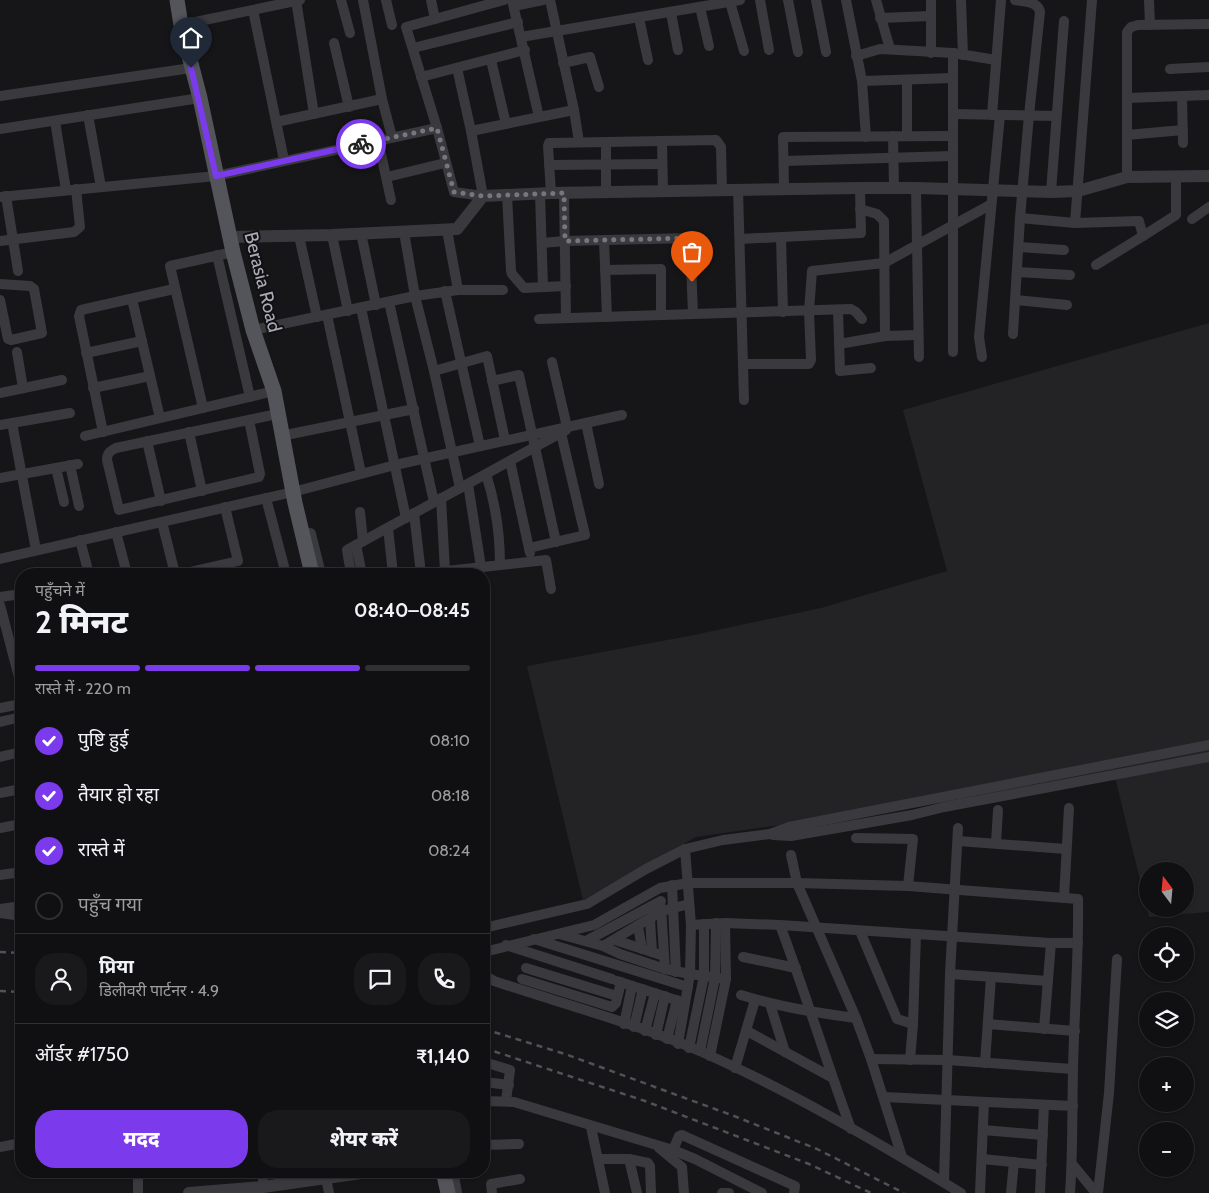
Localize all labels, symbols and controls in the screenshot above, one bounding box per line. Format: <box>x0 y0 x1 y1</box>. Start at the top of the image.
pin <box>170 17 212 68</box>
icon: home <box>177 24 205 52</box>
courier <box>336 119 386 169</box>
icon: bike <box>347 130 375 158</box>
street label: Berasia Road <box>239 229 287 335</box>
pin <box>671 231 713 282</box>
icon: bag <box>678 238 706 266</box>
text: पहुँचने में <box>35 581 85 600</box>
text: 08:40–08:45 <box>354 599 470 622</box>
text: 2 मिनट <box>35 602 128 641</box>
text: रास्ते में · 220 m <box>35 679 131 698</box>
icon: check <box>35 727 63 755</box>
text: पुष्टि हुई <box>78 728 129 751</box>
text: 08:10 <box>429 731 470 750</box>
icon: check <box>35 782 63 810</box>
text: तैयार हो रहा <box>78 783 159 806</box>
text: 08:18 <box>431 786 470 805</box>
icon: check <box>35 837 63 865</box>
text: रास्ते में <box>78 838 125 861</box>
text: 08:24 <box>428 841 470 860</box>
north arrow <box>1139 862 1194 918</box>
map controls <box>1139 862 1194 1177</box>
text: पहुँच गया <box>78 893 142 916</box>
button: locate <box>1139 927 1194 982</box>
button: person <box>35 953 87 1005</box>
button: chat <box>354 953 406 1005</box>
button: phone <box>418 953 470 1005</box>
text: प्रिया <box>99 955 134 978</box>
text: डिलीवरी पार्टनर · 4.9 <box>99 981 219 1000</box>
button: layers <box>1139 992 1194 1047</box>
text: ऑर्डर #1750 <box>35 1043 129 1066</box>
text: ₹1,140 <box>416 1045 470 1068</box>
button: + <box>1139 1057 1194 1112</box>
button: मदद <box>35 1110 248 1168</box>
button: शेयर करें <box>258 1110 470 1168</box>
button: − <box>1139 1122 1194 1177</box>

